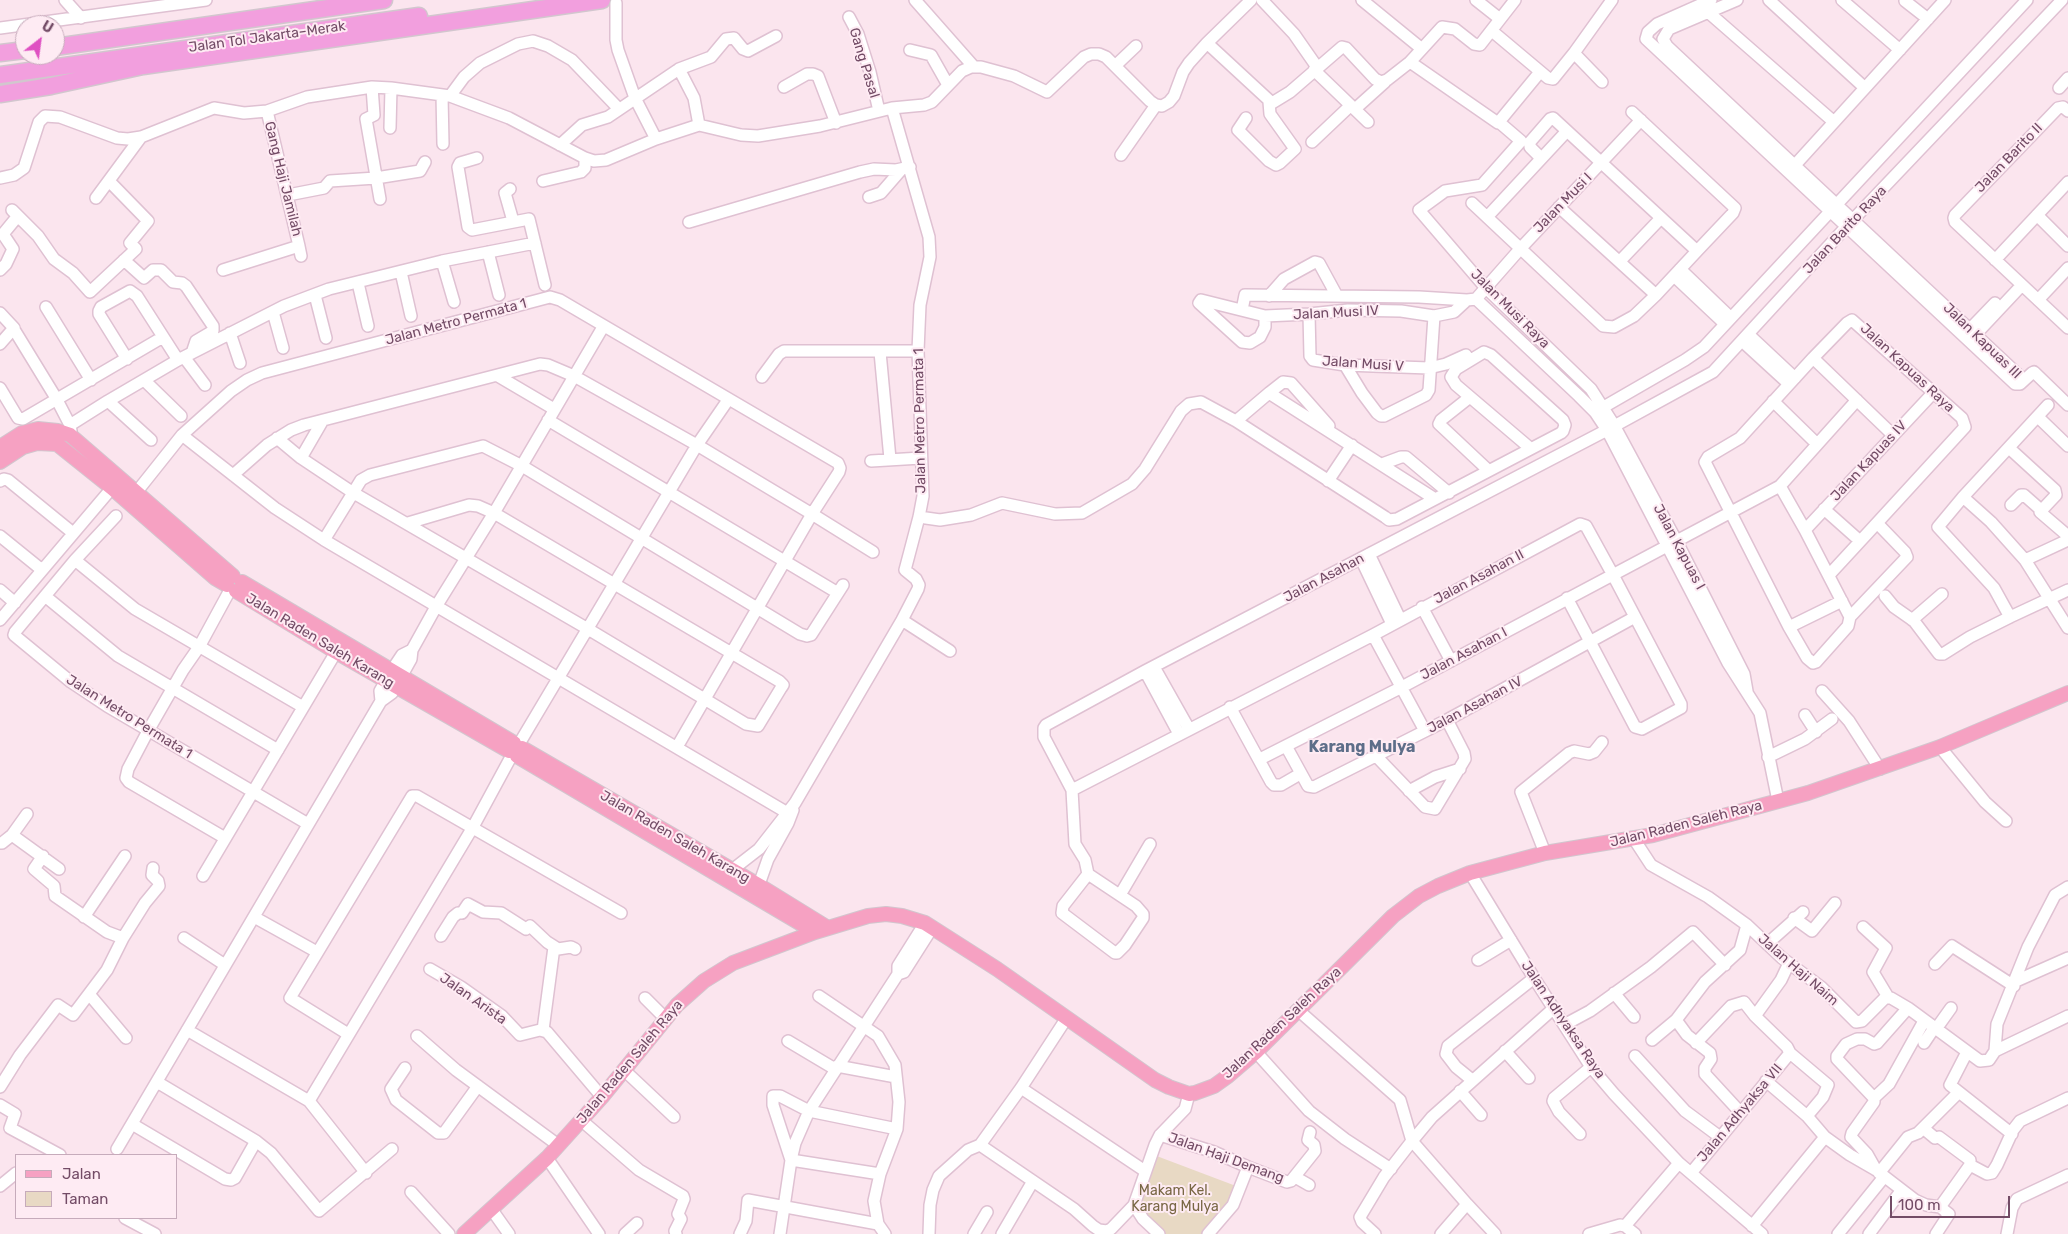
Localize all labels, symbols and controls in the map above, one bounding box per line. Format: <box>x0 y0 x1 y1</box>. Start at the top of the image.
north arrow <box>15 15 65 65</box>
text: U <box>39 18 56 37</box>
street label: Jalan Tol Jakarta–Merak <box>188 18 346 56</box>
street label: Gang Pasal <box>845 26 883 100</box>
street label: Gang Haji Jamilah <box>261 120 305 238</box>
street label: Jalan Barito II <box>1972 120 2046 196</box>
street label: Jalan Musi I <box>1530 170 1596 236</box>
street label: Jalan Barito Raya <box>1800 182 1890 278</box>
street label: Jalan Musi Raya <box>1467 266 1553 352</box>
street label: Jalan Metro Permata 1 <box>384 295 528 349</box>
street label: Jalan Kapuas III <box>1939 299 2025 383</box>
street label: Jalan Musi IV <box>1293 302 1379 324</box>
street label: Jalan Kapuas Raya <box>1856 320 1958 416</box>
street label: Jalan Metro Permata 1 <box>910 348 930 494</box>
street label: Jalan Musi V <box>1321 353 1405 375</box>
street label: Jalan Kapuas IV <box>1827 417 1911 505</box>
street label: Jalan Kapuas I <box>1649 501 1709 593</box>
street label: Jalan Asahan II <box>1431 546 1527 608</box>
street label: Jalan Asahan <box>1281 550 1367 606</box>
street label: Jalan Raden Saleh Karang <box>243 590 397 692</box>
street label: Jalan Asahan I <box>1418 624 1510 684</box>
street label: Jalan Metro Permata 1 <box>63 671 195 763</box>
street label: Jalan Asahan IV <box>1425 673 1525 737</box>
district label: Karang Mulya <box>1308 737 1416 757</box>
street label: Jalan Raden Saleh Karang <box>597 787 753 887</box>
street label: Jalan Raden Saleh Raya <box>1608 797 1764 851</box>
street label: Jalan Haji Naim <box>1754 930 1842 1010</box>
street label: Jalan Adhyaksa Raya <box>1517 958 1609 1082</box>
street label: Jalan Raden Saleh Raya <box>1219 964 1345 1082</box>
street label: Jalan Arista <box>436 970 510 1028</box>
street label: Jalan Raden Saleh Raya <box>573 997 687 1127</box>
street label: Jalan Adhyaksa VII <box>1694 1061 1786 1165</box>
street label: Jalan Haji Demang <box>1166 1129 1286 1187</box>
legend <box>15 1154 178 1219</box>
text: Jalan <box>62 1165 101 1183</box>
park label: Makam Kel. Karang Mulya <box>1131 1183 1219 1216</box>
scale bar <box>1893 1186 2013 1218</box>
text: Taman <box>62 1190 108 1208</box>
text: 100 m <box>1898 1196 1940 1214</box>

